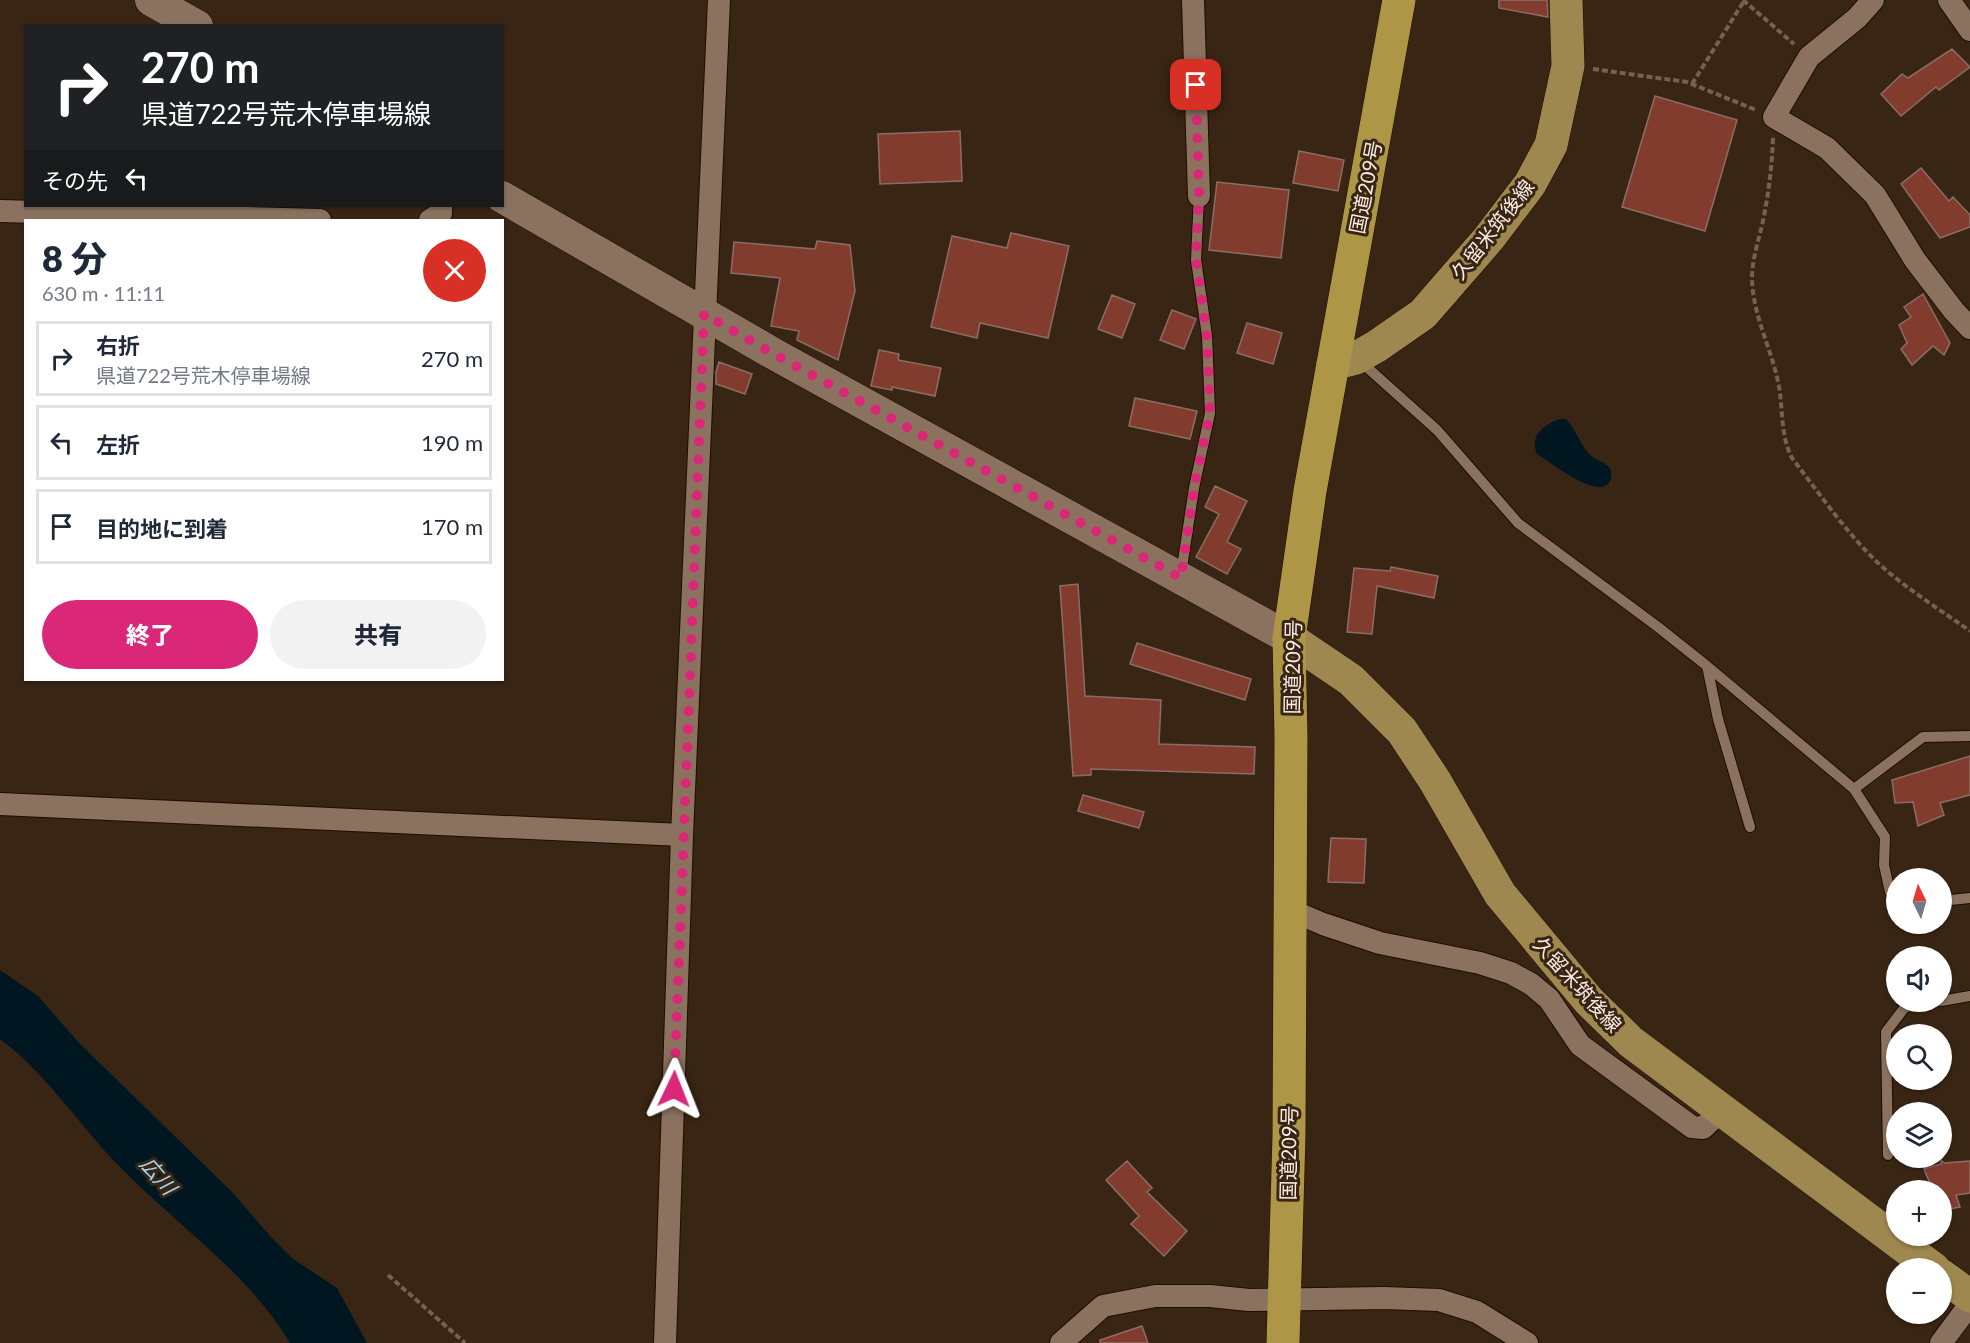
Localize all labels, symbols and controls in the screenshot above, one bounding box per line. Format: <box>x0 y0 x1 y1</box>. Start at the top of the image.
text: 270 m <box>141 42 259 92</box>
icon: right <box>42 48 120 126</box>
pin <box>1170 59 1221 110</box>
icon: arrive <box>1179 68 1212 101</box>
text: 県道722号荒木停車場線 <box>141 97 431 130</box>
street label: 国道209号 <box>1344 138 1386 236</box>
icon: left <box>120 162 153 195</box>
text: その先 <box>42 167 108 194</box>
street label: 久留米筑後線 <box>1446 174 1538 284</box>
text: 8 分 <box>42 236 107 280</box>
button: close <box>423 239 486 302</box>
text: 630 m · 11:11 <box>42 281 165 305</box>
text: 右折 <box>96 332 140 359</box>
icon: right <box>45 342 78 375</box>
text: 270 m <box>421 345 483 372</box>
text: 県道722号荒木停車場線 <box>96 363 311 387</box>
icon: left <box>45 426 78 459</box>
text: 190 m <box>421 429 483 456</box>
text: 左折 <box>96 431 140 458</box>
icon: arrive <box>45 510 78 543</box>
text: 170 m <box>421 513 483 540</box>
text: 目的地に到着 <box>96 515 228 542</box>
button: 終了 <box>42 600 258 669</box>
button: 共有 <box>270 600 486 669</box>
street label: 国道209号 <box>1279 619 1305 715</box>
north arrow <box>1886 868 1952 934</box>
map controls <box>1886 868 1952 1324</box>
street label: 久留米筑後線 <box>1529 931 1627 1037</box>
button: sound <box>1886 946 1952 1012</box>
button: search <box>1886 1024 1952 1090</box>
position arrow <box>642 1057 706 1121</box>
button: layers <box>1886 1102 1952 1168</box>
street label: 国道209号 <box>1275 1105 1301 1201</box>
water label: 広川 <box>136 1151 184 1201</box>
button: + <box>1886 1180 1952 1246</box>
button: − <box>1886 1258 1952 1324</box>

